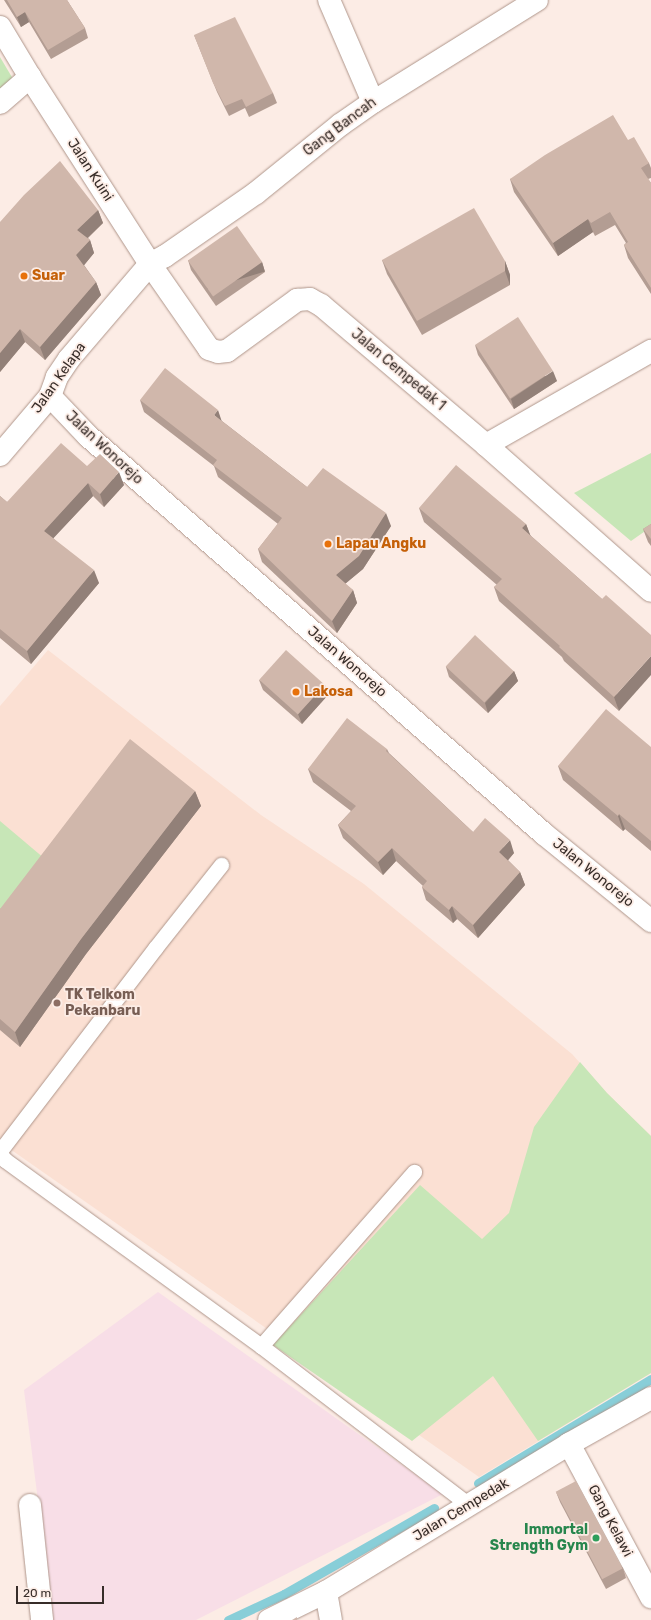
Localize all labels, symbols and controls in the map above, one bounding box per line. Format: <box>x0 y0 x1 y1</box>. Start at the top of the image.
street label: Gang Bancah <box>300 94 380 160</box>
street label: Jalan Kuini <box>64 135 116 205</box>
place label: Suar <box>32 268 65 284</box>
marker: Suar <box>19 271 29 281</box>
street label: Jalan Cempedak 1 <box>347 326 449 414</box>
street label: Jalan Kelapa <box>28 339 90 417</box>
street label: Jalan Wonorejo <box>62 408 146 488</box>
place label: Lapau Angku <box>336 536 427 552</box>
marker: Lapau Angku <box>323 539 333 549</box>
street label: Jalan Wonorejo <box>304 623 390 701</box>
place label: Lakosa <box>304 684 353 700</box>
marker: Lakosa <box>291 687 301 697</box>
street label: Jalan Wonorejo <box>549 835 637 911</box>
place label: TK Telkom Pekanbaru <box>65 987 140 1020</box>
marker: TK Telkom Pekanbaru <box>52 998 62 1008</box>
street label: Jalan Cempedak <box>410 1475 512 1545</box>
street label: Gang Kelawi <box>584 1482 636 1560</box>
place label: Immortal Strength Gym <box>490 1522 588 1554</box>
marker: Immortal Strength Gym <box>591 1533 601 1543</box>
scale bar <box>18 1578 106 1604</box>
text: 20 m <box>23 1586 51 1600</box>

